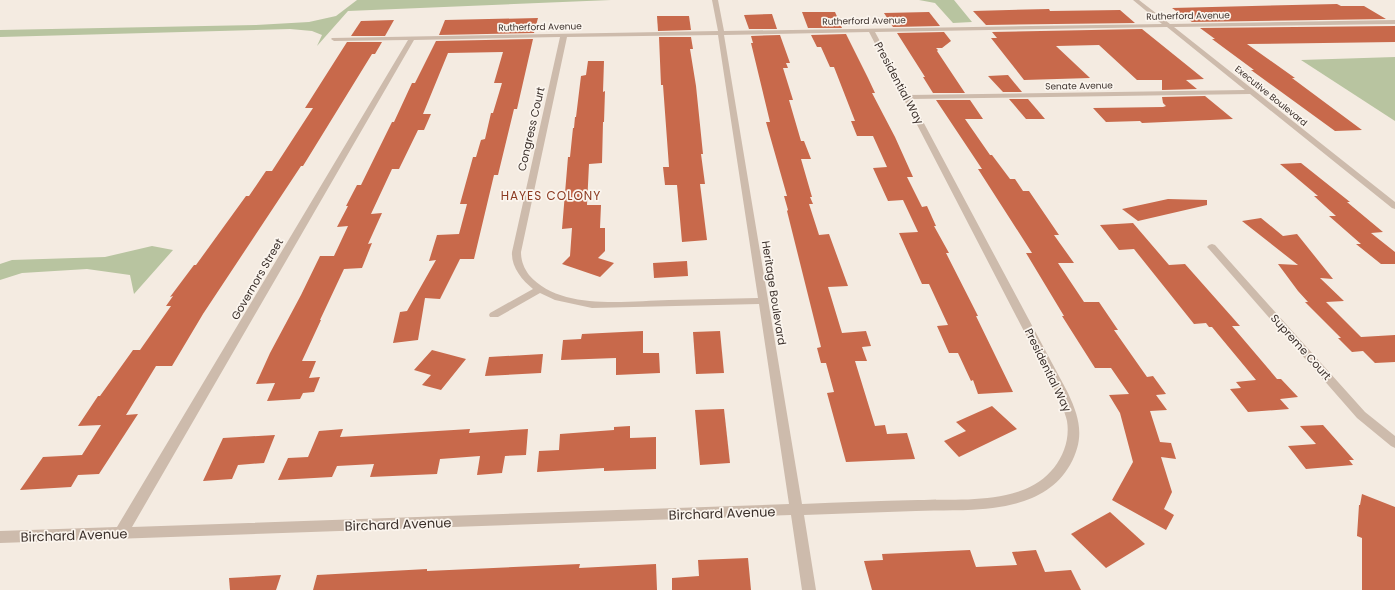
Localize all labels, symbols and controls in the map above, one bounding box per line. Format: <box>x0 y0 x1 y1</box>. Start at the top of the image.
street label: Rutherford Avenue <box>1146 9 1230 23</box>
street label: Rutherford Avenue <box>822 14 906 28</box>
street label: Rutherford Avenue <box>498 20 582 34</box>
street label: Presidential Way <box>871 39 928 128</box>
street label: Executive Boulevard <box>1232 63 1310 129</box>
street label: Senate Avenue <box>1045 79 1113 93</box>
street label: Congress Court <box>514 85 548 173</box>
district label: HAYES COLONY <box>501 187 601 204</box>
street label: Governors Street <box>227 235 287 323</box>
street label: Heritage Boulevard <box>758 240 790 346</box>
street label: Supreme Court <box>1267 311 1335 383</box>
street label: Presidential Way <box>1021 326 1076 415</box>
street label: Birchard Avenue <box>668 502 776 525</box>
street label: Birchard Avenue <box>344 513 452 536</box>
street label: Birchard Avenue <box>20 524 128 547</box>

